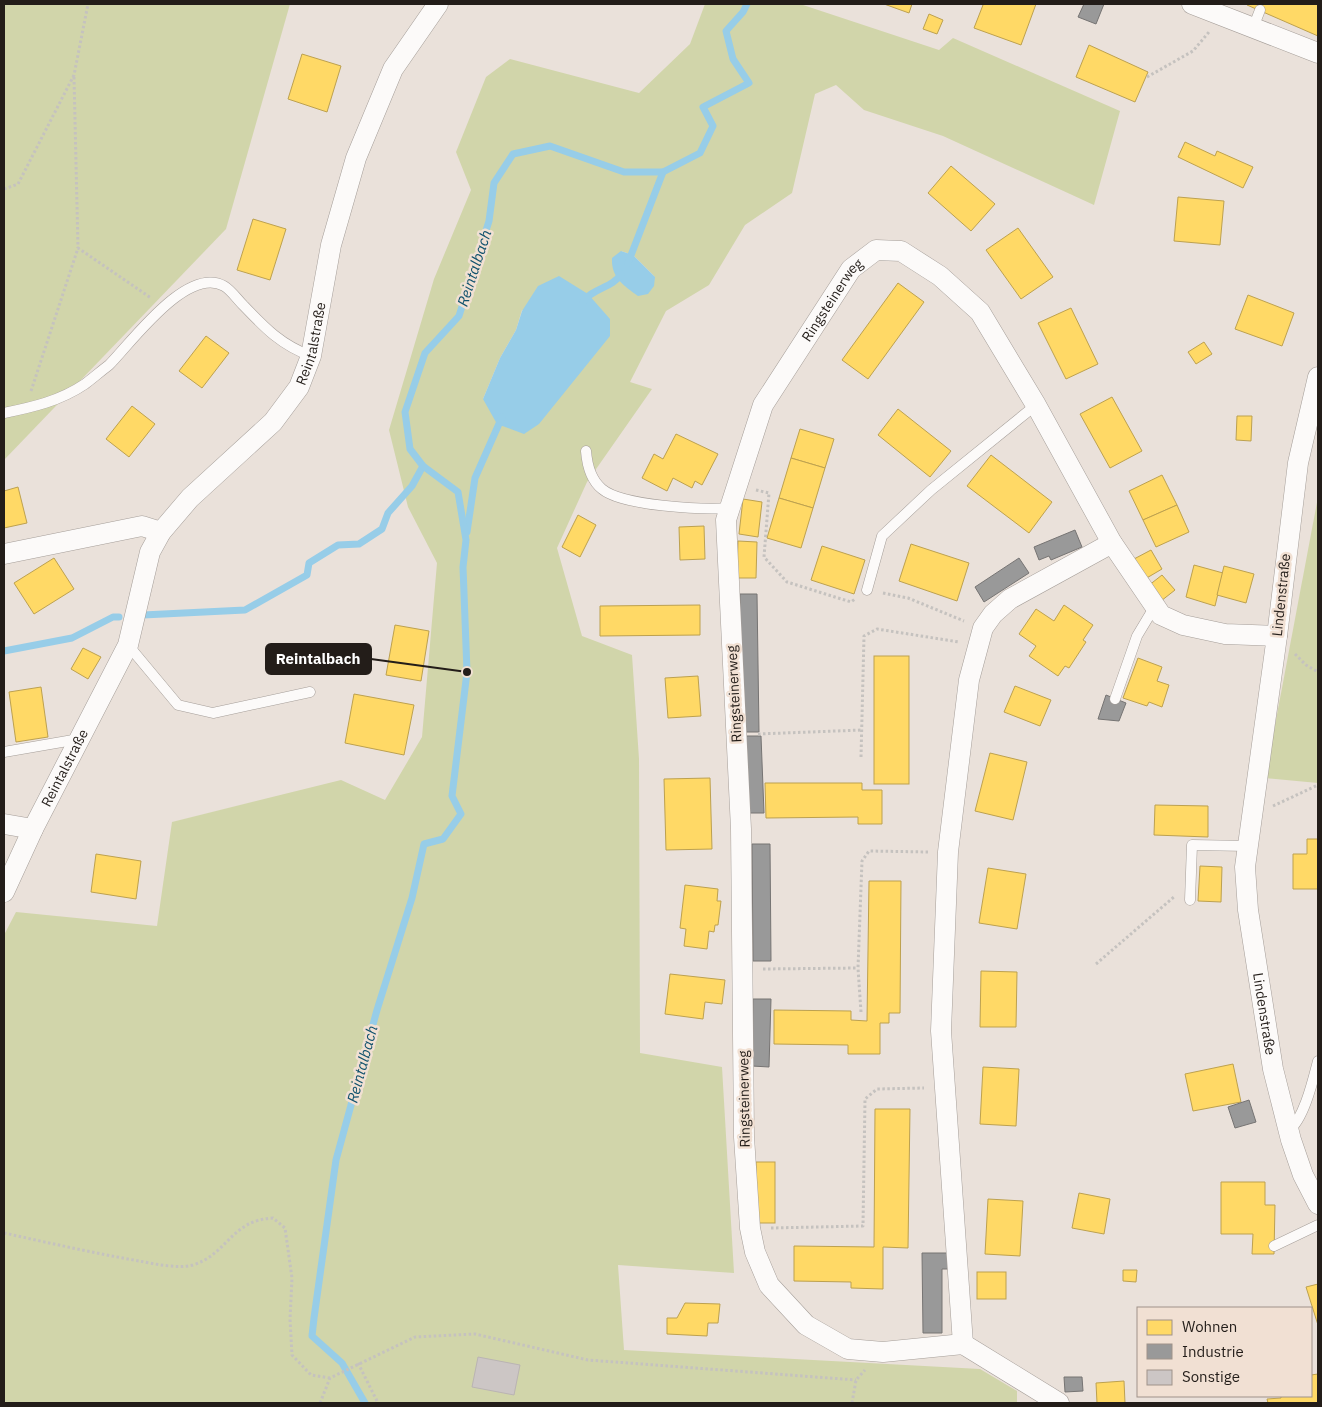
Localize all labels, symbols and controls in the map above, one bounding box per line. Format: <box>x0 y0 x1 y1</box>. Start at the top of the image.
water label: Reintalbach <box>453 227 495 309</box>
street label: Ringsteinerweg <box>797 254 867 345</box>
street label: Reintalstraße <box>292 300 330 388</box>
street label: Lindenstraße <box>1268 552 1294 637</box>
callout: Reintalbach <box>266 644 371 674</box>
street label: Ringsteinerweg <box>722 644 746 743</box>
text: Reintalbach <box>276 649 360 668</box>
street label: Reintalstraße <box>37 726 92 810</box>
street label: Lindenstraße <box>1249 971 1280 1057</box>
water label: Reintalbach <box>343 1023 381 1105</box>
street label: Ringsteinerweg <box>734 1050 754 1148</box>
legend <box>1137 1307 1312 1397</box>
text: Wohnen <box>1182 1317 1237 1336</box>
text: Industrie <box>1182 1342 1244 1361</box>
text: Sonstige <box>1182 1367 1240 1386</box>

